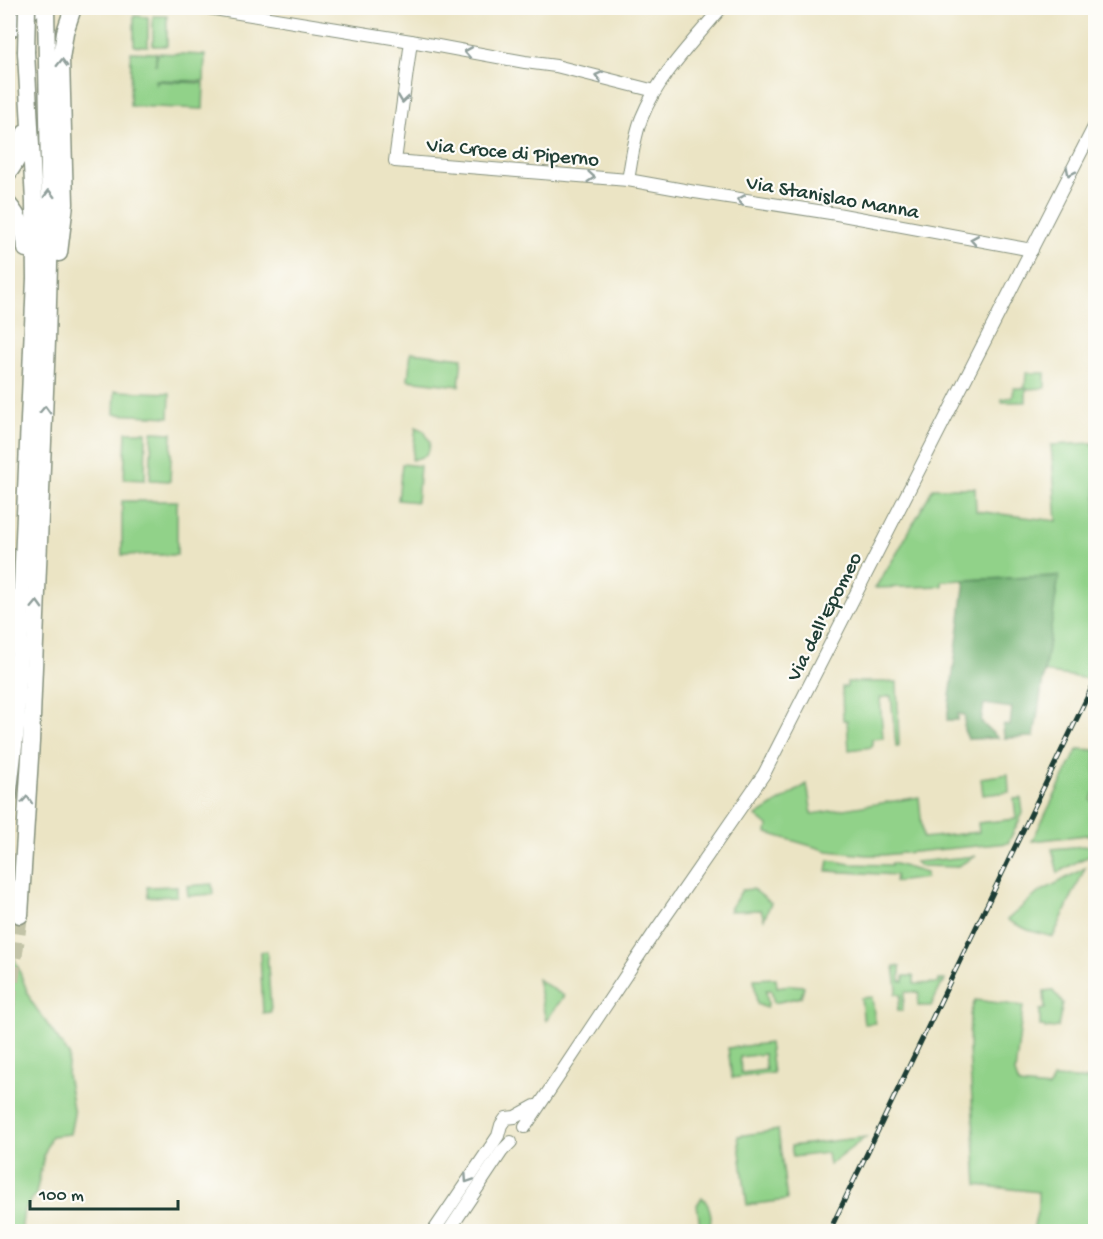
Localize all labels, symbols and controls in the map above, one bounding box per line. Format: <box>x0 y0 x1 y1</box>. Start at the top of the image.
one-way arrow <box>463 46 473 59</box>
one-way arrow <box>55 58 68 67</box>
one-way arrow <box>594 71 604 84</box>
one-way arrow <box>398 95 410 104</box>
street label: Via Croce di Piperno <box>424 134 600 174</box>
one-way arrow <box>1066 166 1077 177</box>
one-way arrow <box>586 170 596 183</box>
street label: Via Stanislao Manna <box>743 172 922 227</box>
one-way arrow <box>43 190 56 199</box>
one-way arrow <box>736 194 745 206</box>
one-way arrow <box>969 234 979 247</box>
one-way arrow <box>38 406 51 415</box>
street label: Via dell'Epomeo <box>782 549 869 687</box>
one-way arrow <box>30 600 43 609</box>
one-way arrow <box>21 795 34 804</box>
one-way arrow <box>464 1172 475 1183</box>
scale bar <box>30 1173 178 1211</box>
text: 100 m <box>38 1186 84 1207</box>

